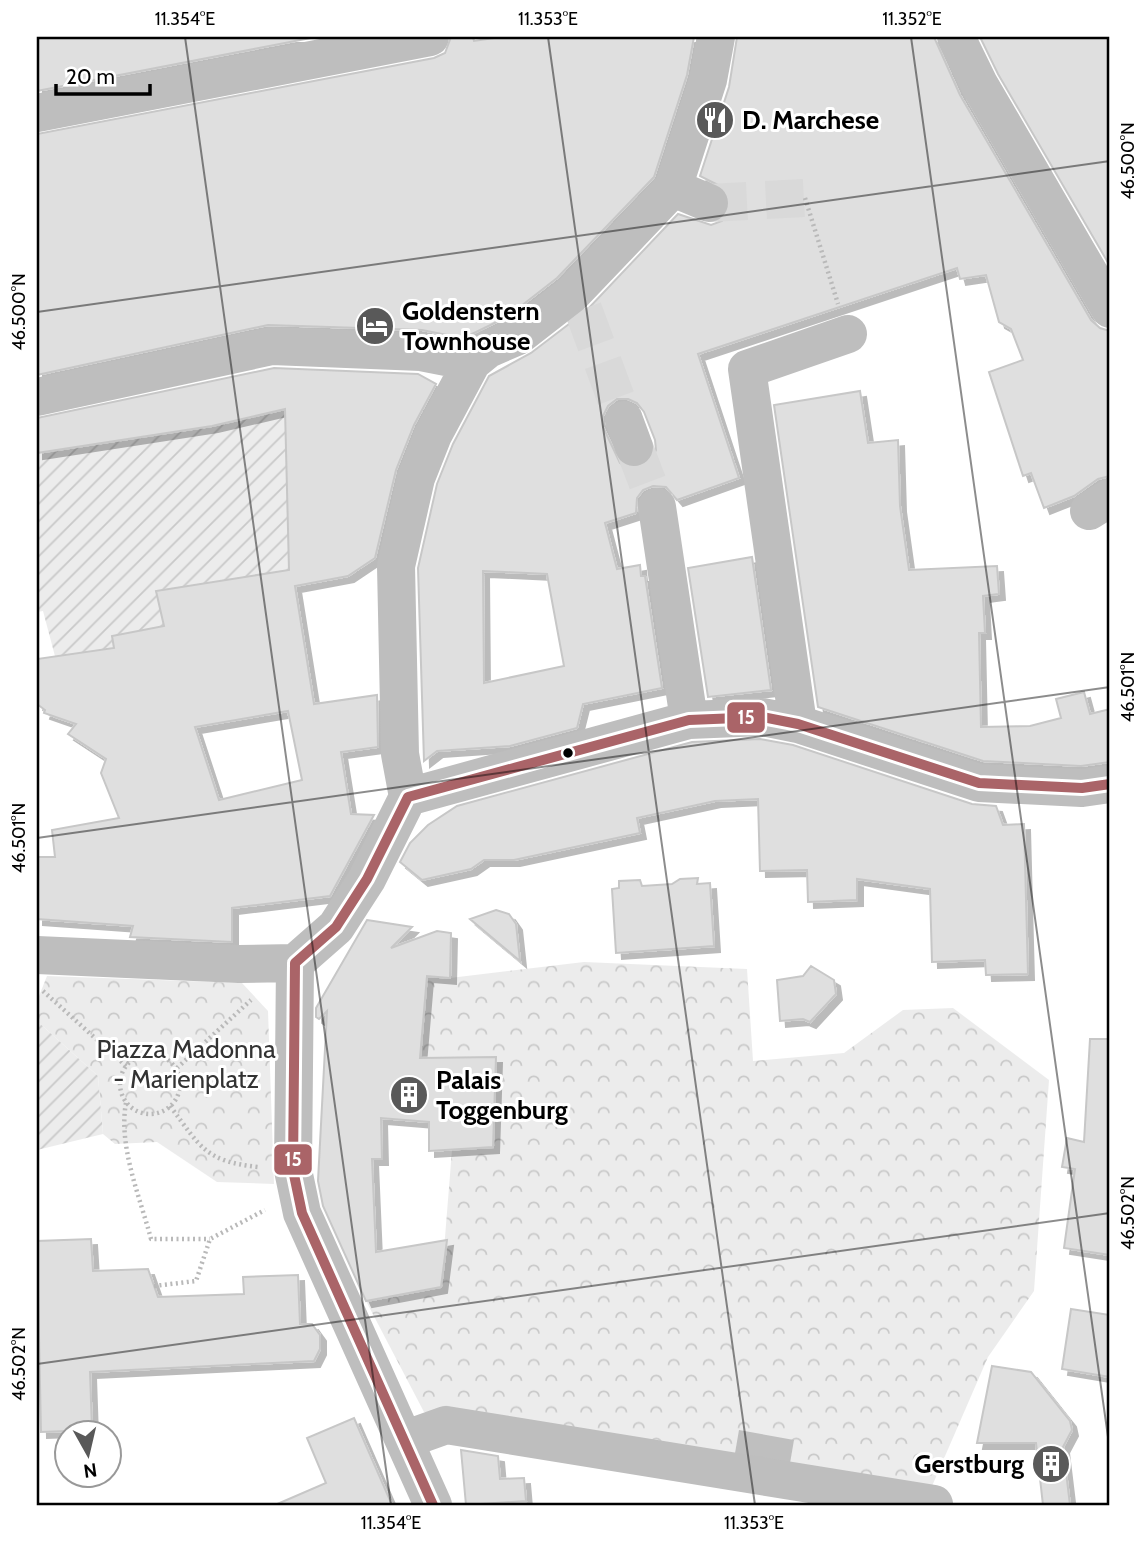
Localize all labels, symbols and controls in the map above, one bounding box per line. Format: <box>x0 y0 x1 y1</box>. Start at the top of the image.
text: 11.354°E <box>155 8 215 30</box>
text: 11.353°E <box>518 8 578 30</box>
text: 11.352°E <box>882 8 942 30</box>
scale bar <box>56 52 150 96</box>
text: 20 m <box>66 64 115 89</box>
restaurant icon: D. Marchese <box>694 99 736 141</box>
place label: D. Marchese <box>742 104 879 136</box>
text: 46.500°N <box>1117 122 1139 200</box>
text: 46.500°N <box>8 273 30 351</box>
place label: Goldenstern Townhouse <box>402 295 540 357</box>
hotel icon: Goldenstern Townhouse <box>354 305 396 347</box>
text: 46.501°N <box>1117 652 1139 722</box>
line badge: 15 <box>726 701 766 734</box>
text: 15 <box>737 706 755 729</box>
unlabelled marker <box>561 746 575 760</box>
text: 46.501°N <box>8 803 30 873</box>
park label: Piazza Madonna - Marienplatz <box>96 1033 276 1095</box>
place label: Palais Toggenburg <box>436 1064 568 1126</box>
building icon: Palais Toggenburg <box>388 1074 430 1116</box>
line badge: 15 <box>273 1143 313 1176</box>
text: 15 <box>284 1148 302 1171</box>
text: 46.502°N <box>1117 1176 1139 1250</box>
text: 46.502°N <box>8 1327 30 1401</box>
north arrow <box>52 1420 122 1490</box>
building icon: Gerstburg <box>1030 1443 1072 1485</box>
place label: Gerstburg <box>914 1448 1024 1480</box>
text: N <box>82 1458 99 1483</box>
text: 11.354°E <box>361 1512 421 1534</box>
text: 11.353°E <box>724 1512 784 1534</box>

